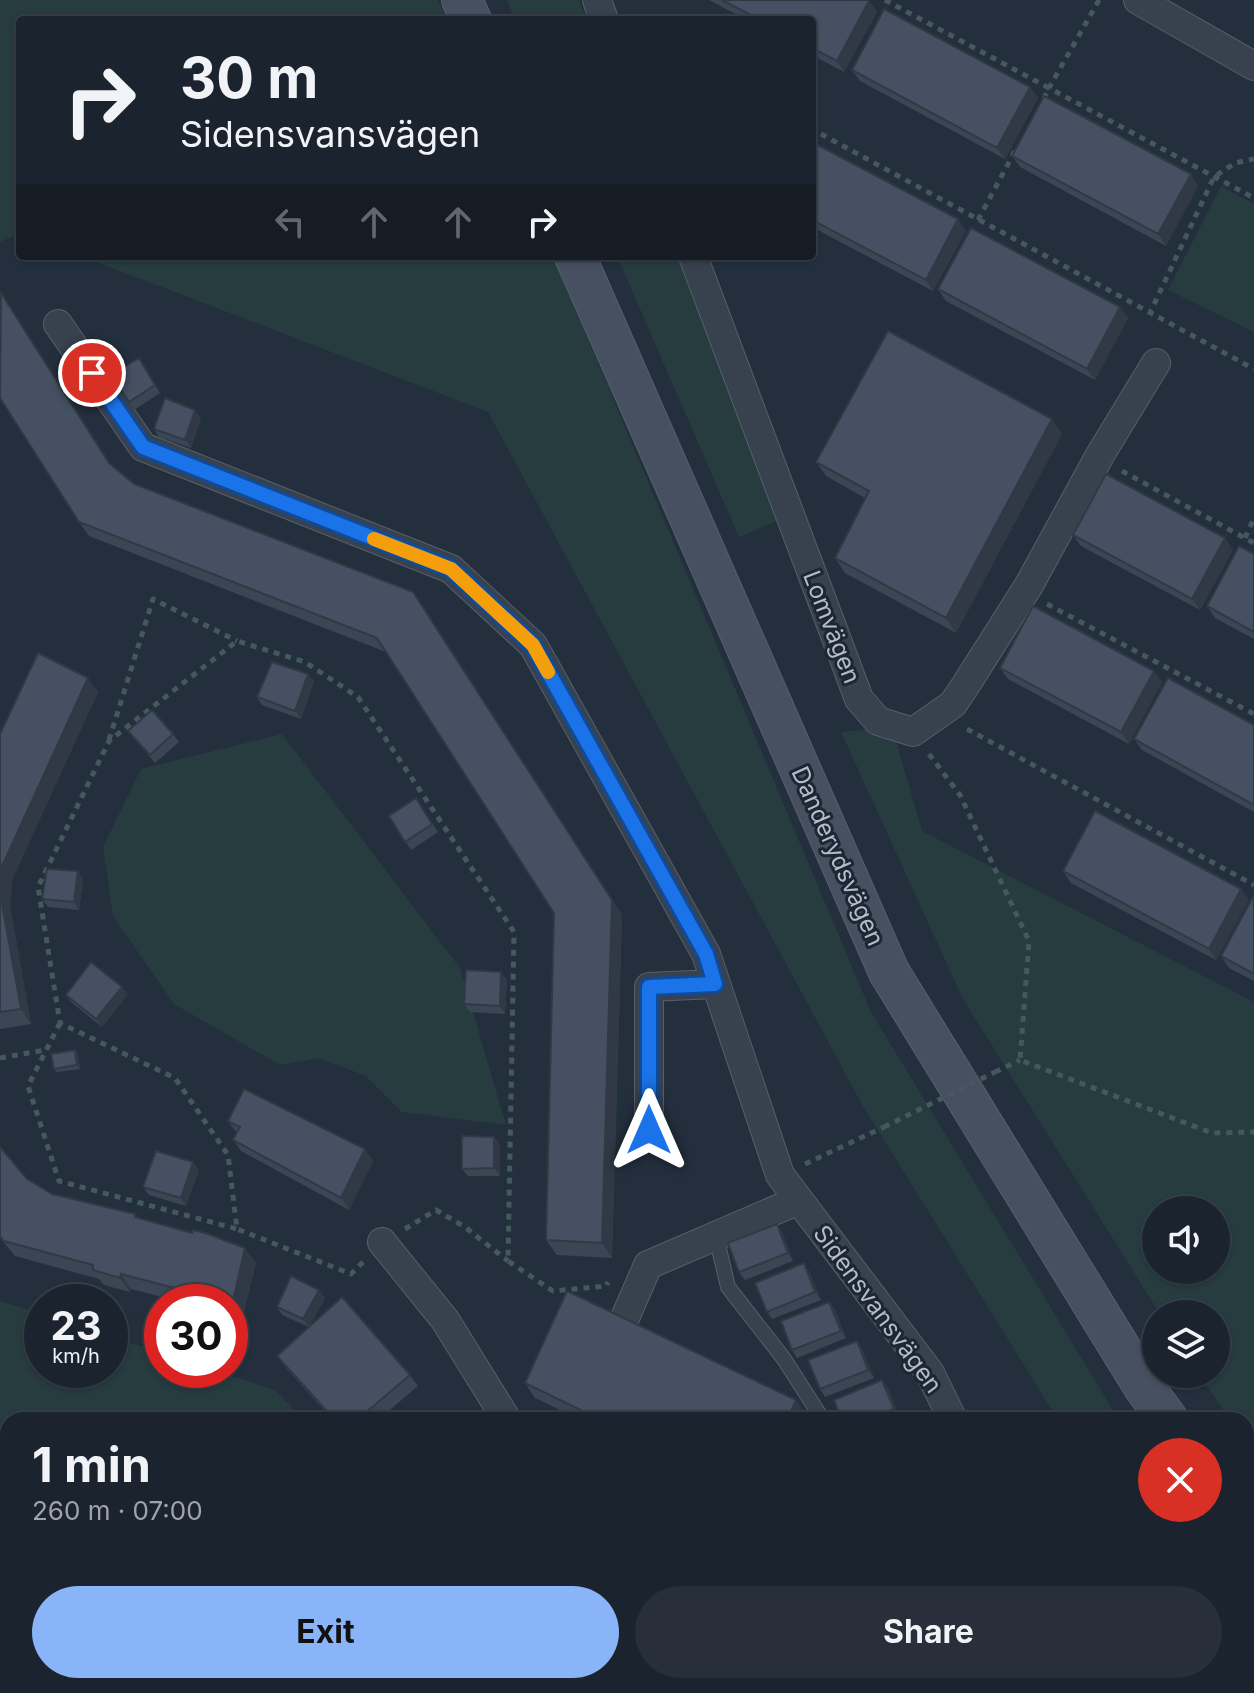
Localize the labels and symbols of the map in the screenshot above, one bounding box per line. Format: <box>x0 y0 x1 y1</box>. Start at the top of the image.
pin <box>58 339 126 407</box>
street label: Lomvägen <box>797 567 867 687</box>
street label: Danderydsvägen <box>785 762 891 950</box>
position arrow <box>607 1088 691 1172</box>
street label: Sidensvansvägen <box>807 1219 949 1399</box>
speed limit sign: 30 <box>144 1284 248 1388</box>

